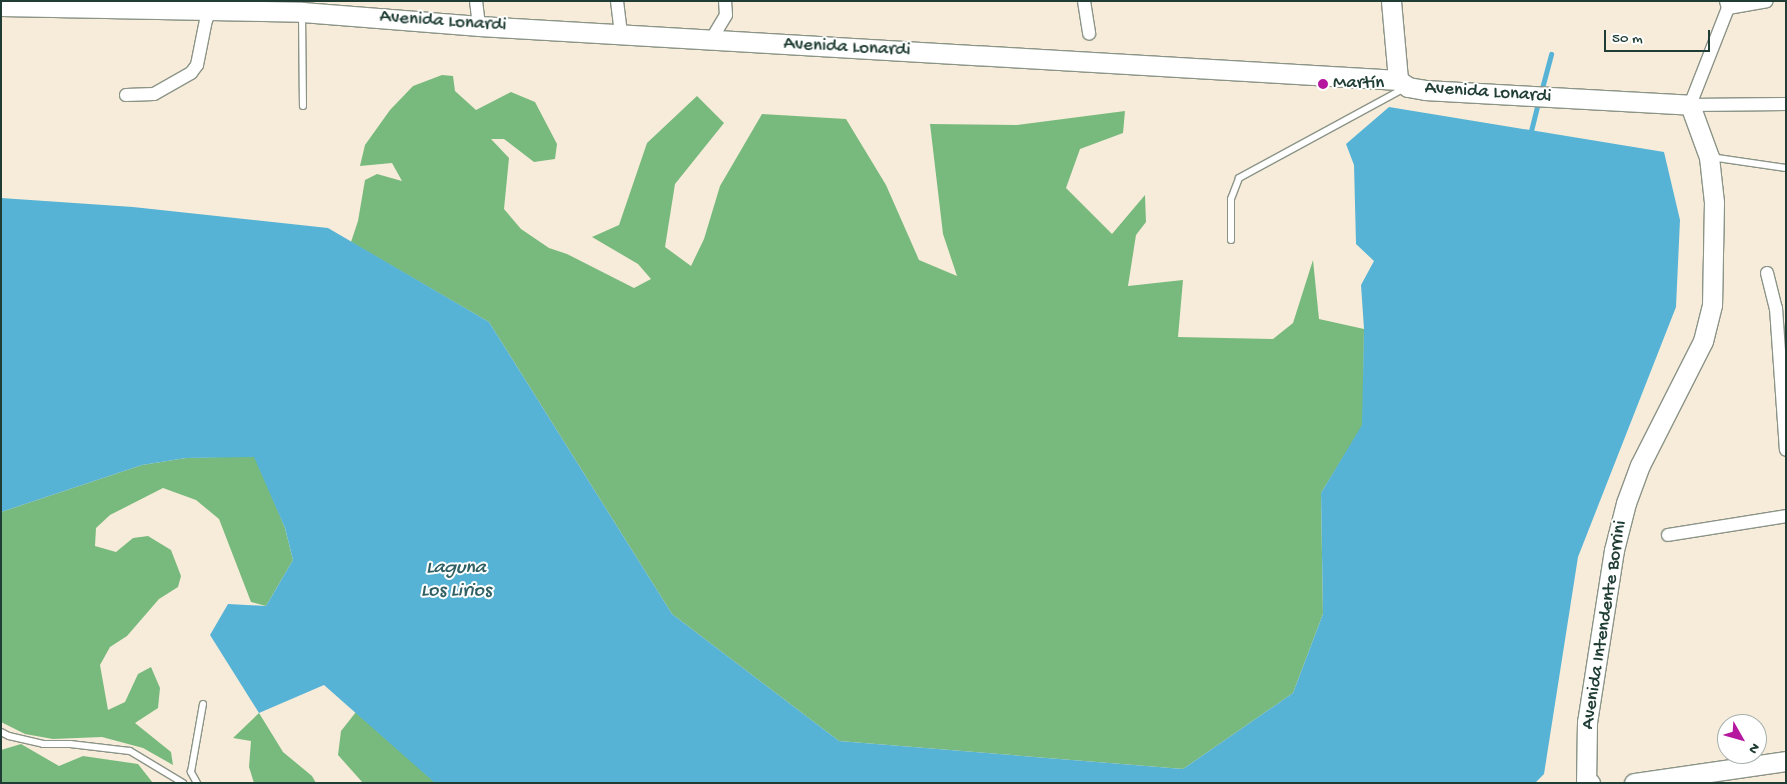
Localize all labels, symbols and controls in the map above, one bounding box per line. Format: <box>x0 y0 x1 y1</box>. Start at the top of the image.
street label: Avenida Lonardi <box>379 6 507 38</box>
scale bar <box>1607 20 1713 52</box>
text: 50 m <box>1612 30 1643 48</box>
street label: Avenida Lonardi <box>783 33 911 63</box>
place label: Martín <box>1333 73 1384 95</box>
street label: Avenida Lonardi <box>1424 77 1552 109</box>
marker: Martín <box>1317 78 1329 90</box>
street label: Avenida Intendente Borrini <box>1577 519 1633 731</box>
water label: Laguna Los Lirios <box>421 557 491 604</box>
north arrow <box>1717 714 1767 764</box>
text: N <box>1744 739 1763 757</box>

